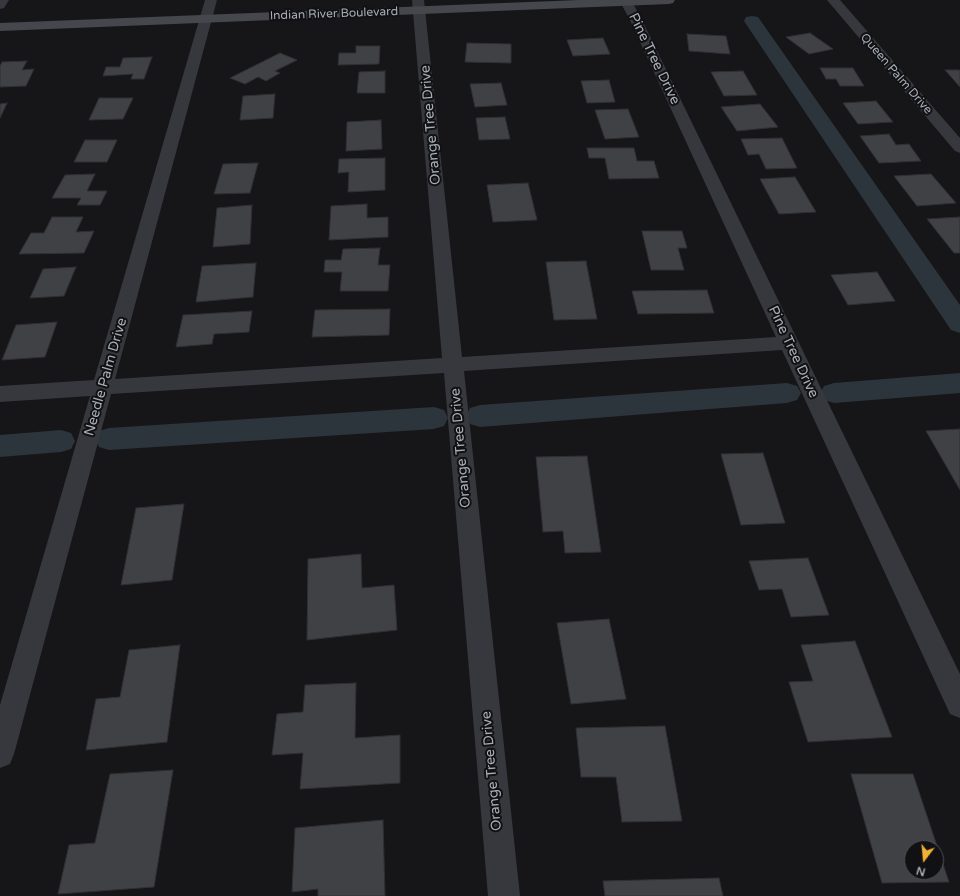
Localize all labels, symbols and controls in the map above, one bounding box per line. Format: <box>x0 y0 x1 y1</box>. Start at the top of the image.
street label: Indian River Boulevard <box>270 5 398 23</box>
street label: Pine Tree Drive <box>625 11 683 107</box>
street label: Queen Palm Drive <box>857 31 935 117</box>
street label: Orange Tree Drive <box>417 64 445 186</box>
street label: Pine Tree Drive <box>764 303 822 401</box>
street label: Needle Palm Drive <box>81 316 131 438</box>
street label: Orange Tree Drive <box>447 387 475 509</box>
street label: Orange Tree Drive <box>478 710 506 832</box>
north arrow <box>904 840 944 880</box>
text: N <box>915 864 927 879</box>

